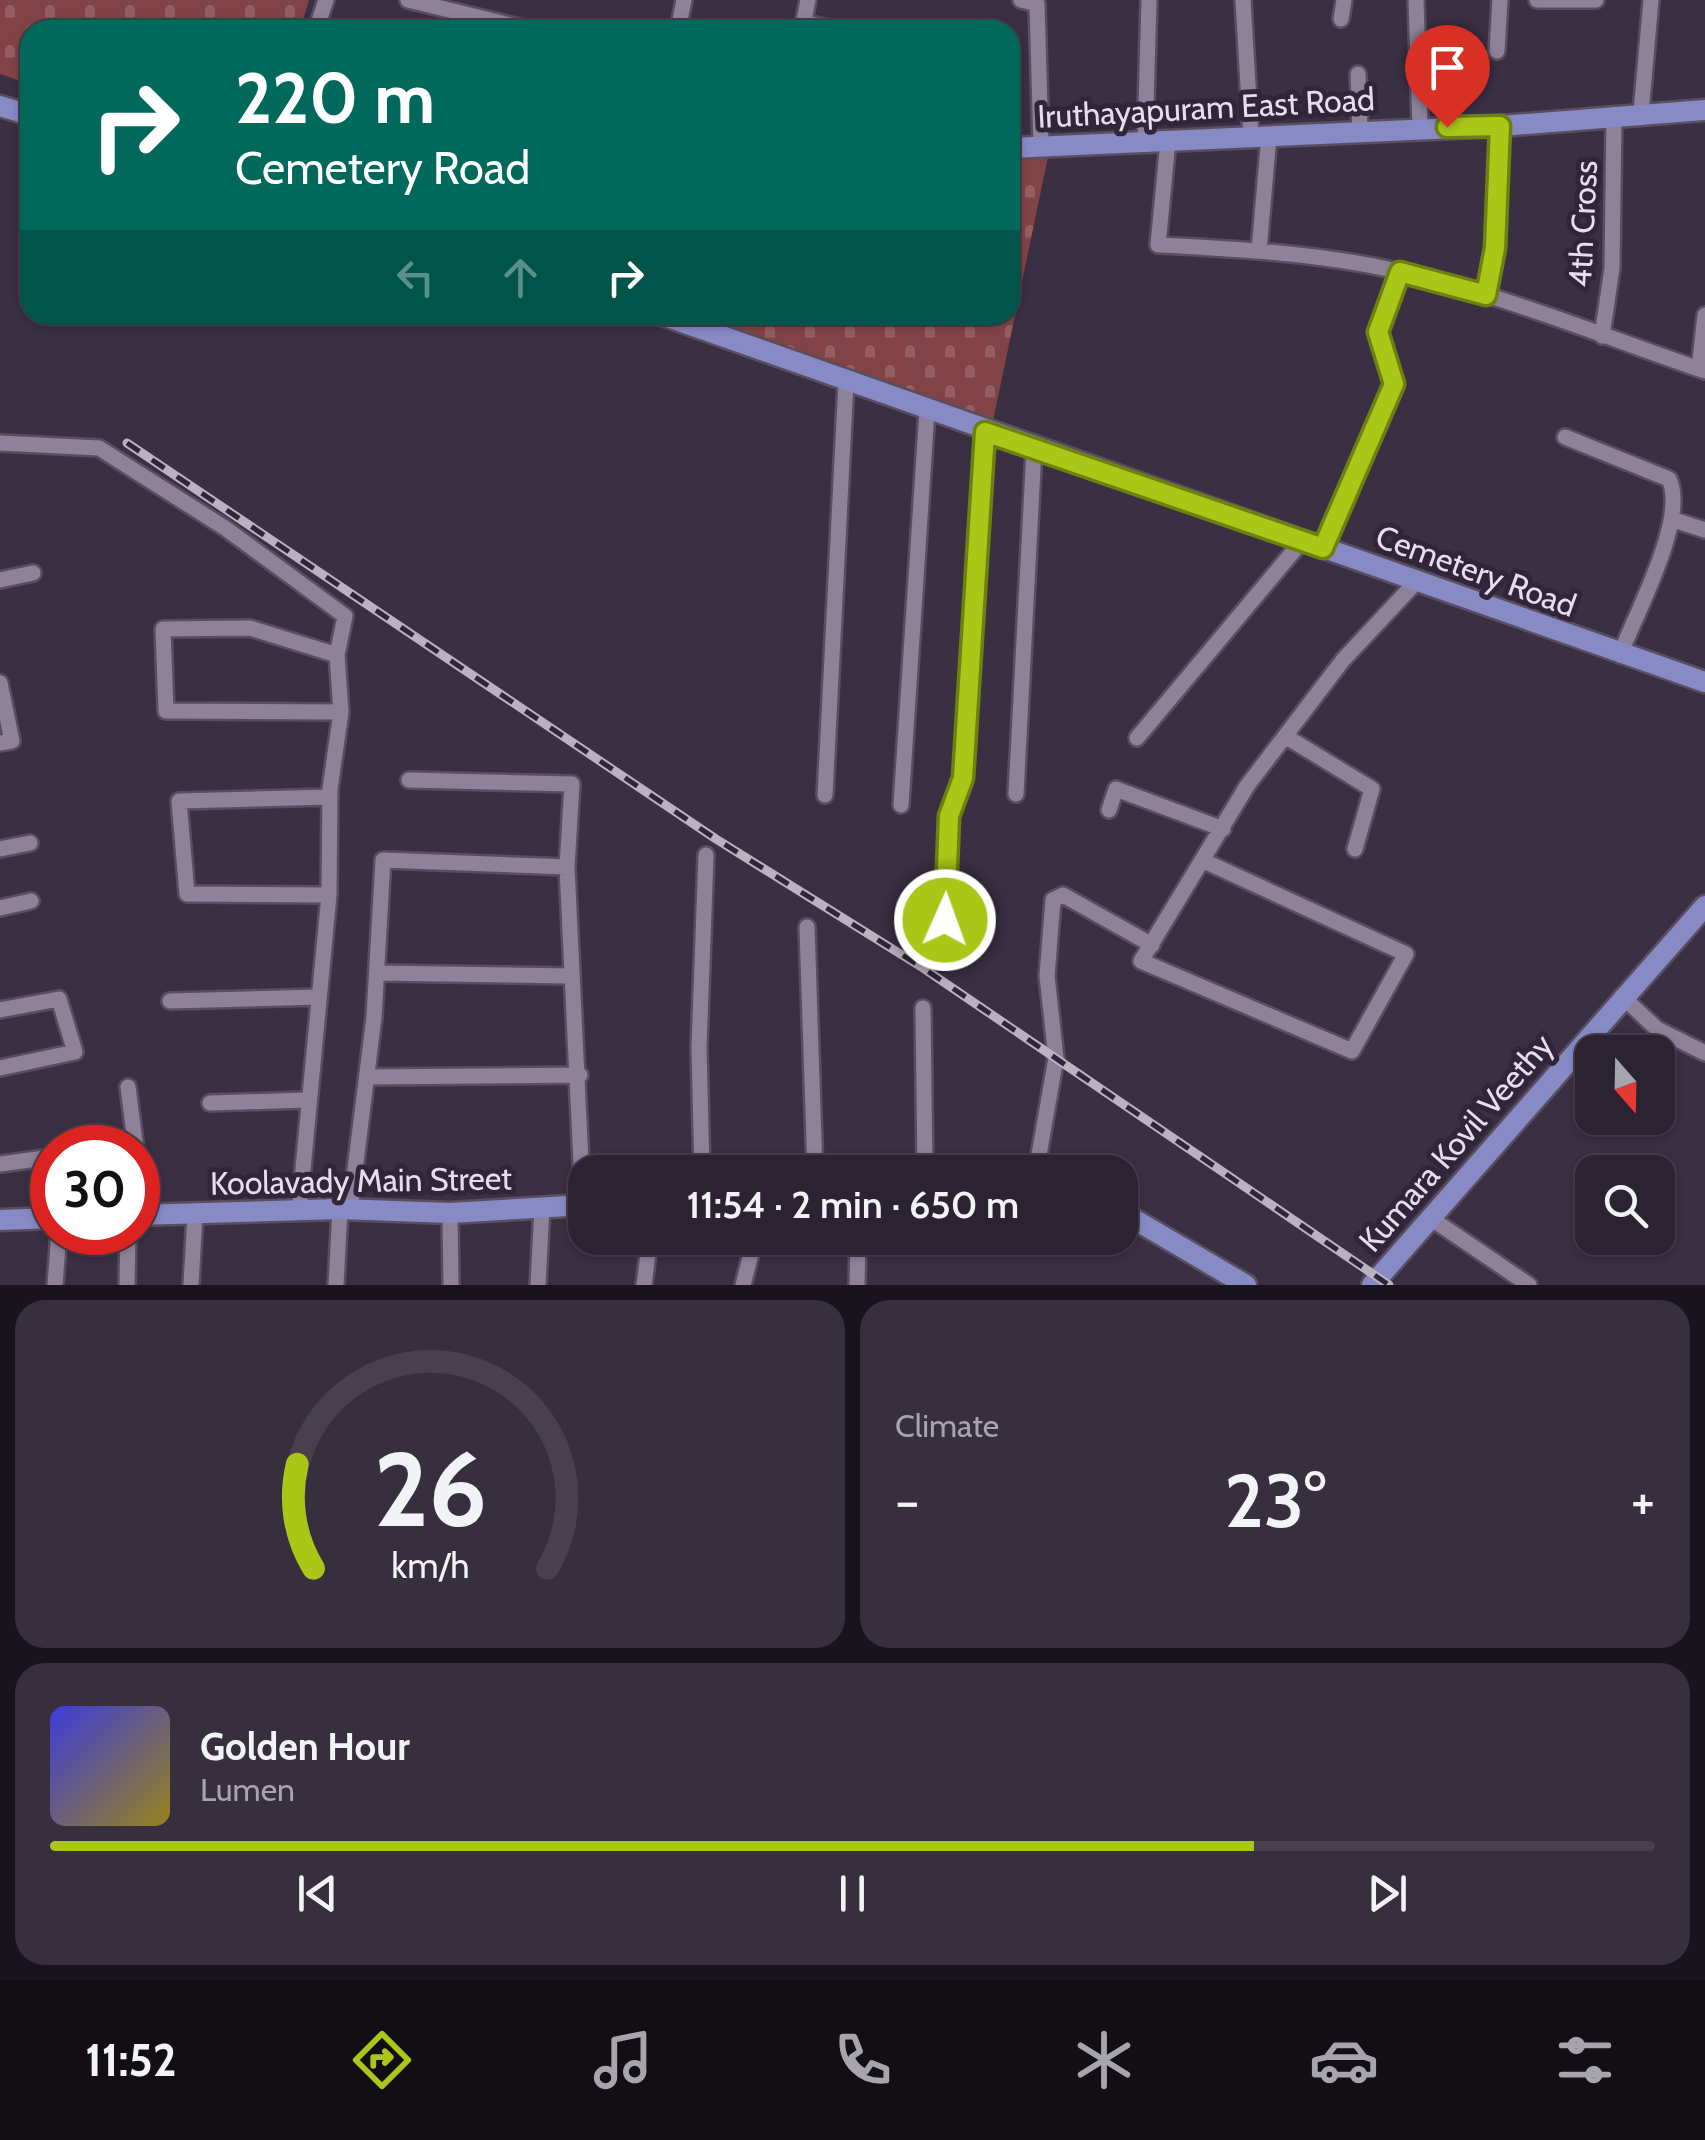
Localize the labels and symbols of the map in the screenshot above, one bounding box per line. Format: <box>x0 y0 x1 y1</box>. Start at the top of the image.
pin <box>1405 25 1490 128</box>
street label: Iruthayapuram East Road <box>1036 79 1376 136</box>
street label: 4th Cross <box>1560 159 1605 288</box>
street label: Cemetery Road <box>1371 516 1582 625</box>
position arrow <box>893 868 997 972</box>
street label: Kumara Kovil Veethy <box>1350 1026 1561 1260</box>
north arrow <box>1575 1035 1675 1135</box>
speed limit sign: 30 <box>30 1125 160 1255</box>
street label: Koolavady Main Street <box>210 1158 512 1203</box>

